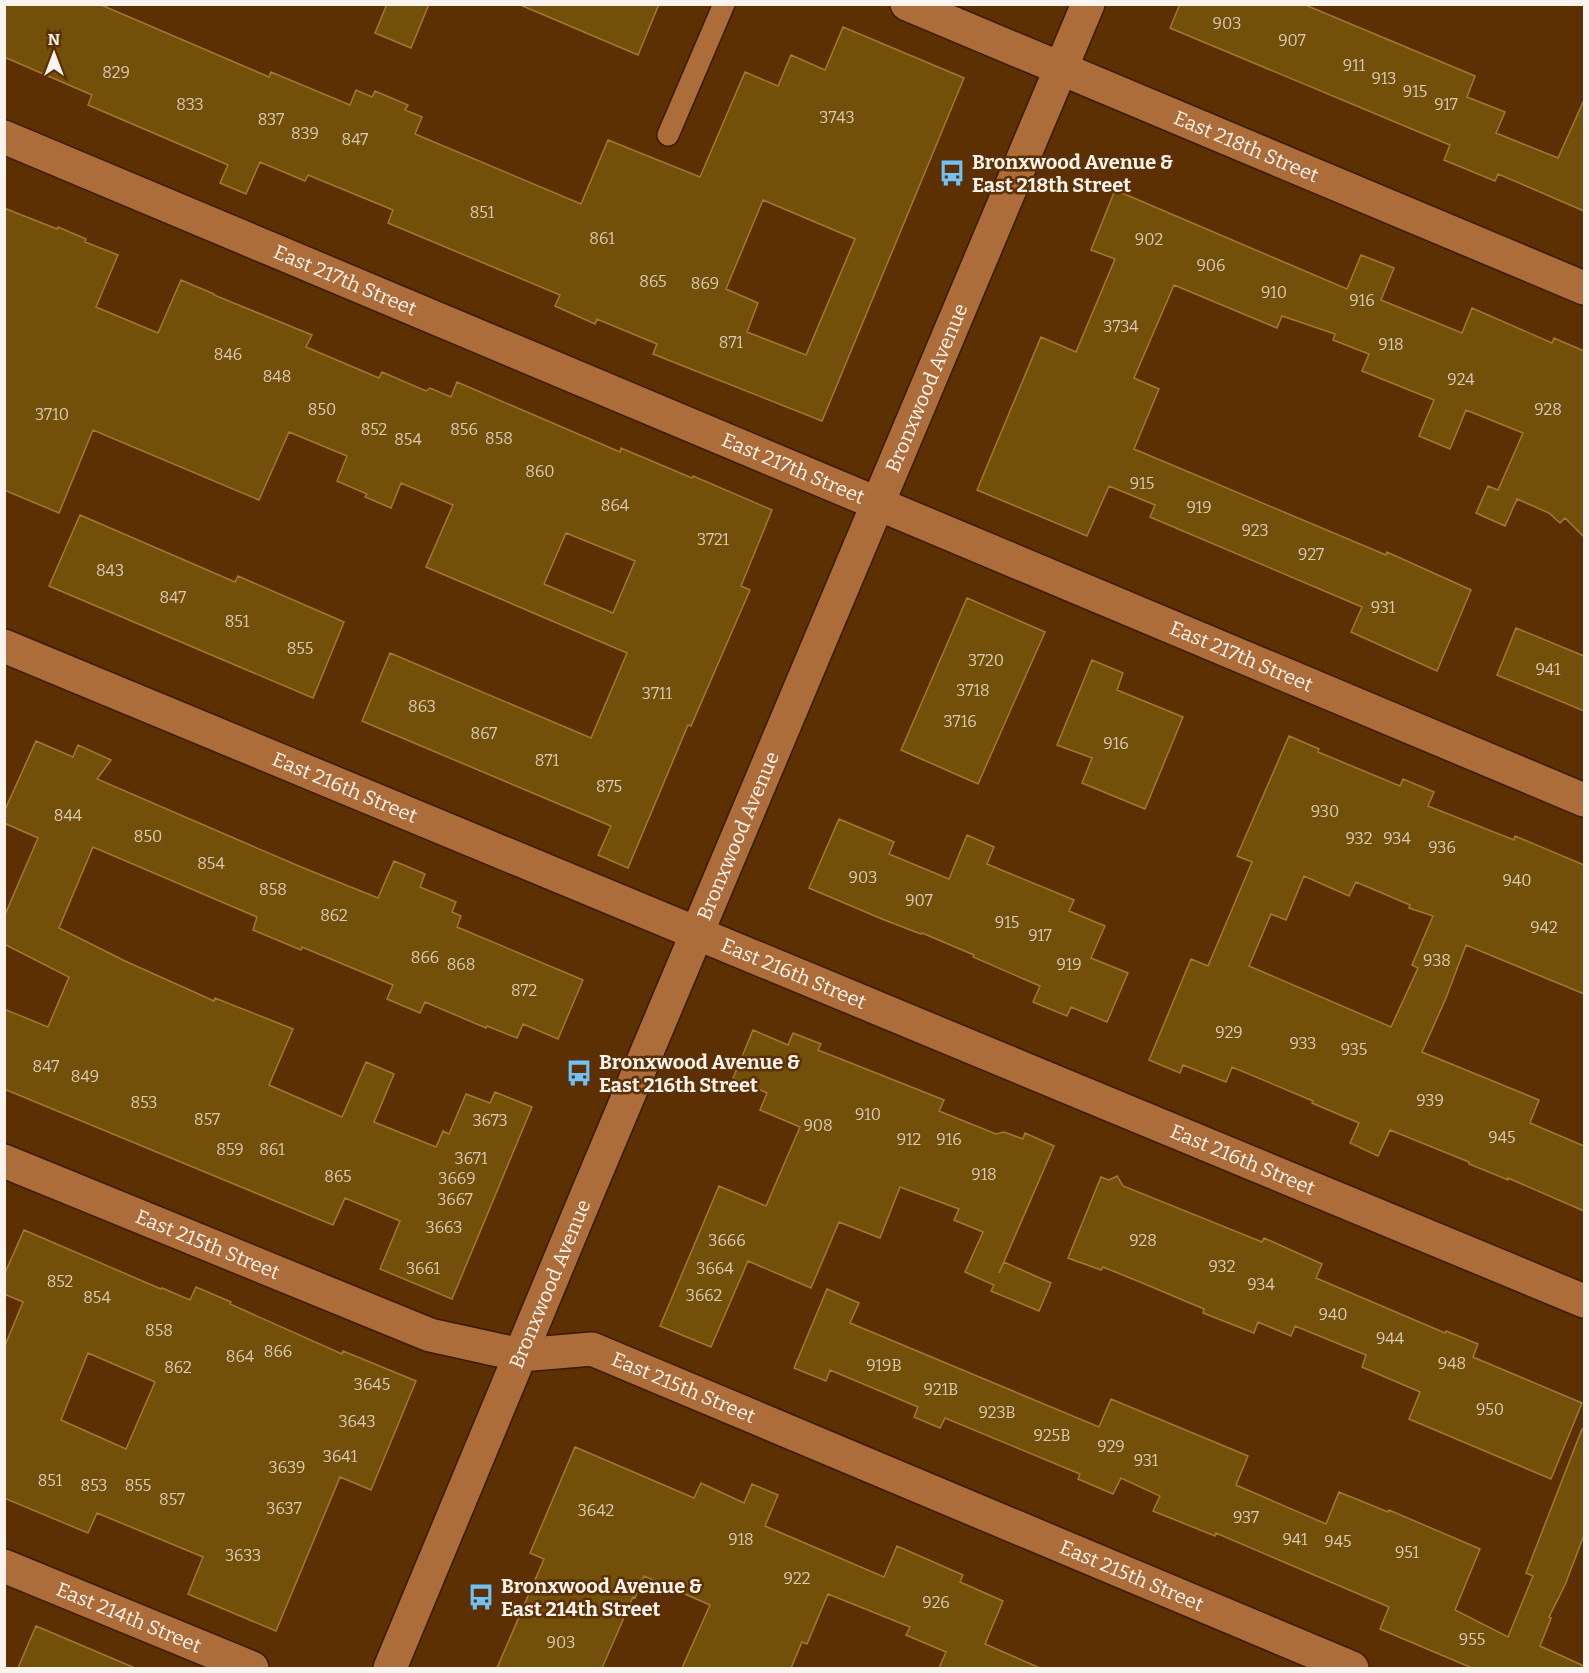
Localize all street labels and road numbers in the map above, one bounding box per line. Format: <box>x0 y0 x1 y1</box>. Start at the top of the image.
street label: East 218th Street <box>1170 105 1322 187</box>
street label: East 217th Street <box>270 240 420 321</box>
street label: Bronxwood Avenue <box>880 300 973 476</box>
street label: East 217th Street <box>718 428 868 509</box>
street label: East 217th Street <box>1166 616 1317 697</box>
street label: East 216th Street <box>269 747 421 828</box>
street label: Bronxwood Avenue <box>692 748 784 924</box>
street label: East 216th Street <box>718 933 870 1014</box>
street label: East 216th Street <box>1167 1119 1319 1200</box>
street label: Bronxwood Avenue <box>504 1196 596 1372</box>
street label: East 215th Street <box>132 1204 283 1284</box>
street label: East 215th Street <box>608 1347 759 1428</box>
street label: East 215th Street <box>1056 1535 1207 1616</box>
street label: East 214th Street <box>53 1577 205 1658</box>

